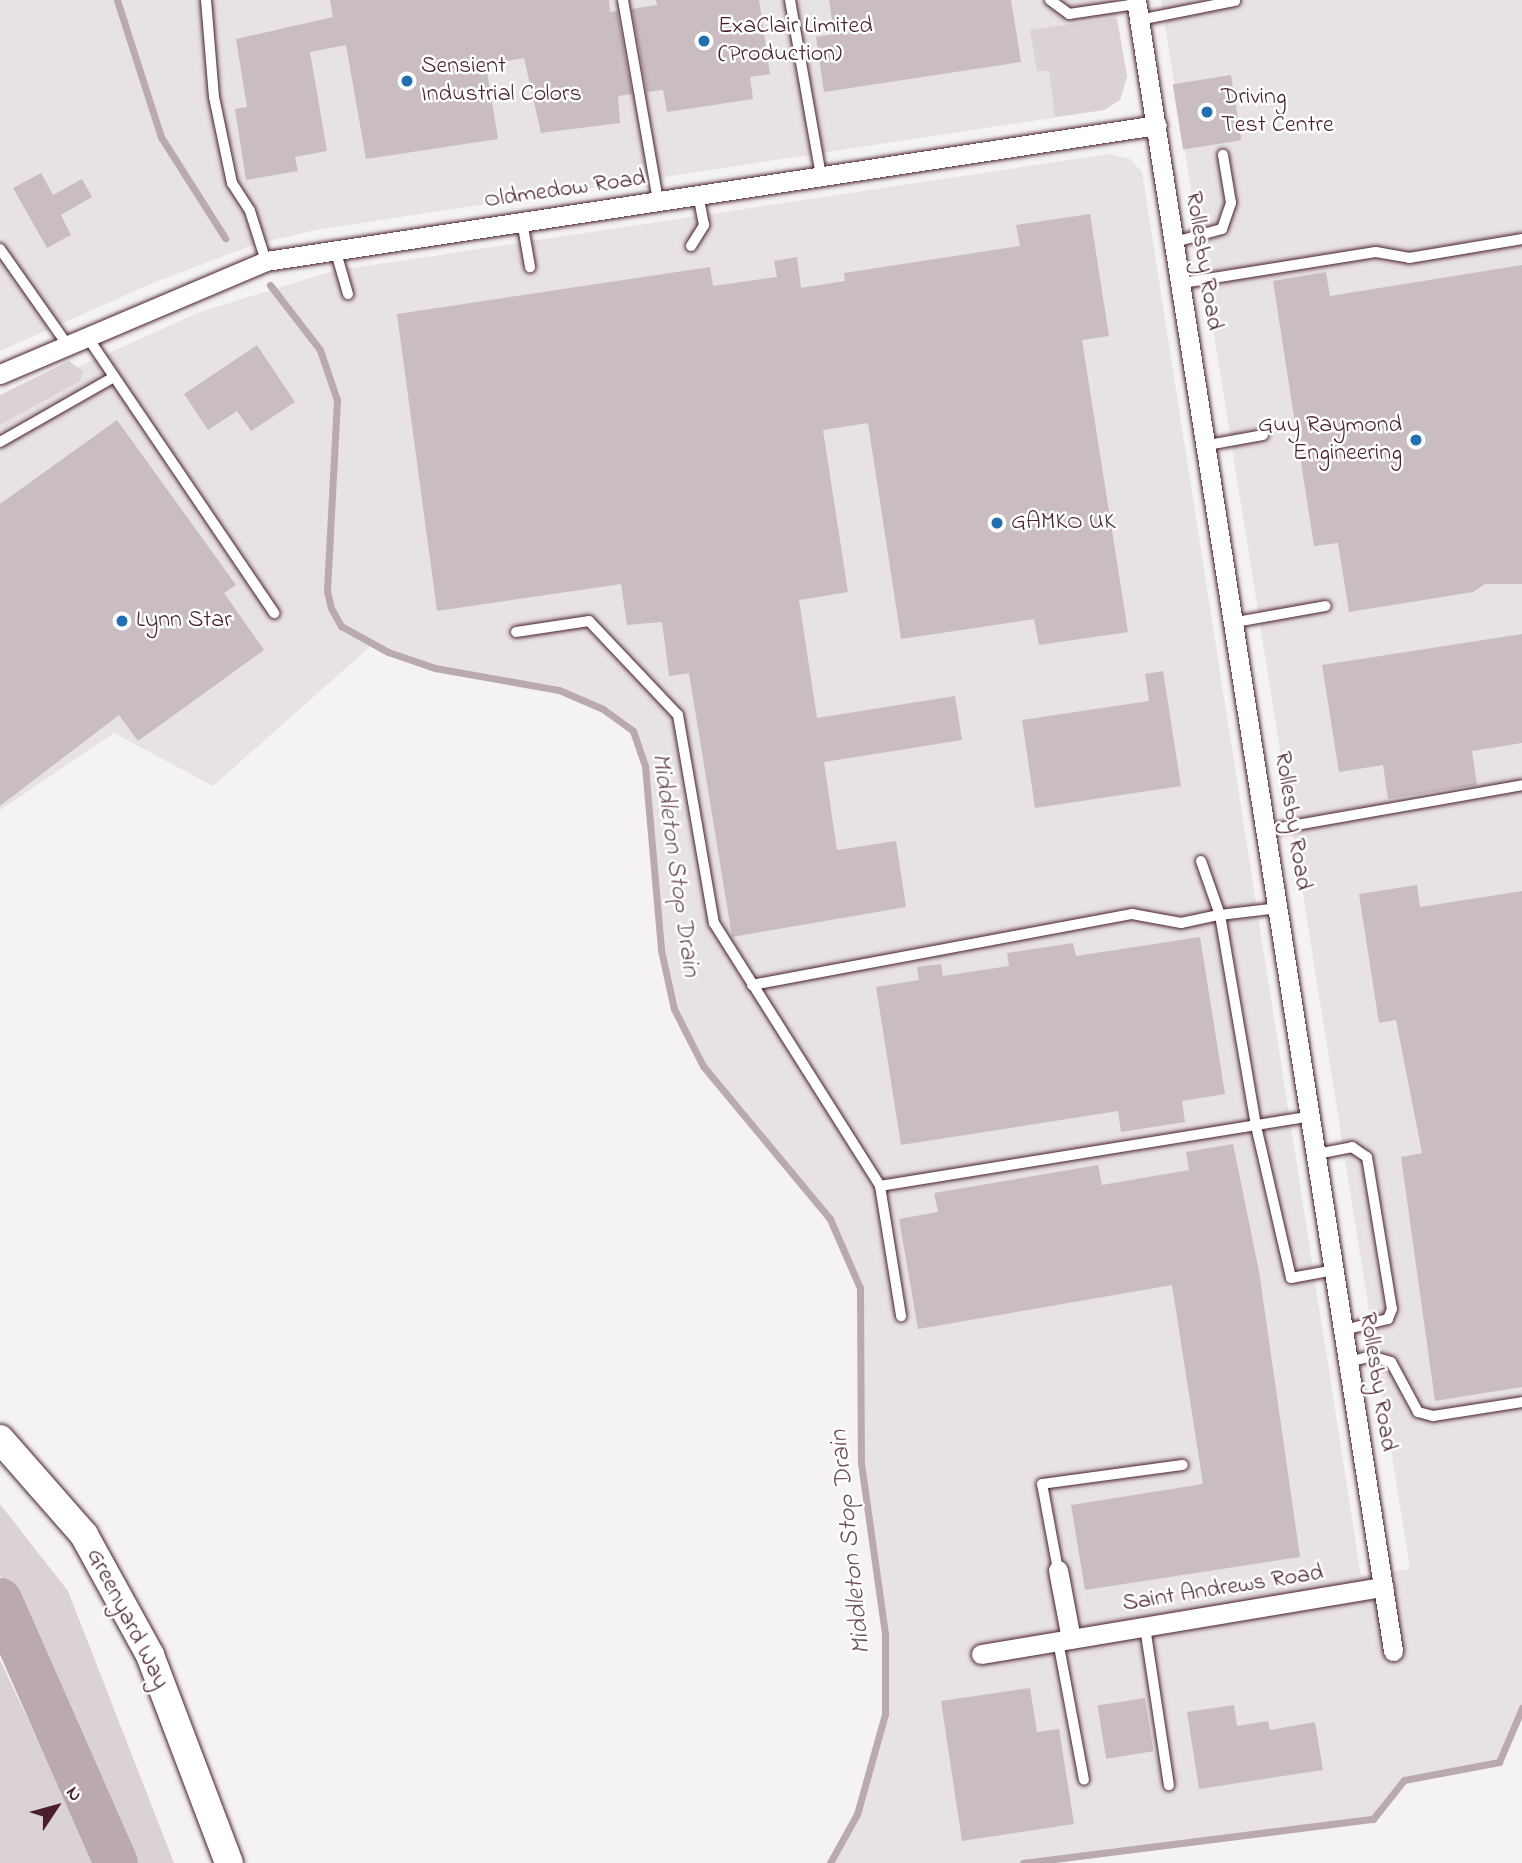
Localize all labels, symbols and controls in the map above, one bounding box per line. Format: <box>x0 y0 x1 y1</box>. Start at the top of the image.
place label: ExaClair Limited (Production) <box>718 13 873 69</box>
marker: ExaClair Limited (Production) <box>696 33 712 49</box>
place label: Sensient Industrial Colors <box>421 53 582 109</box>
marker: Sensient Industrial Colors <box>399 73 415 89</box>
place label: Driving Test Centre <box>1221 84 1334 140</box>
marker: Driving Test Centre <box>1199 104 1215 120</box>
street label: Oldmedow Road <box>482 164 648 216</box>
street label: Rollesby Road <box>1178 189 1228 333</box>
place label: Guy Raymond Engineering <box>1258 412 1402 468</box>
marker: Guy Raymond Engineering <box>1408 432 1424 448</box>
place label: GAMKO UK <box>1011 509 1116 537</box>
marker: GAMKO UK <box>989 515 1005 531</box>
place label: Lynn Star <box>136 607 232 635</box>
marker: Lynn Star <box>114 613 130 629</box>
street label: Rollesby Road <box>1267 749 1317 893</box>
water label: Middleton Stop Drain <box>643 751 705 979</box>
street label: Rollesby Road <box>1352 1310 1402 1454</box>
water label: Middleton Stop Drain <box>825 1428 879 1656</box>
street label: Greenyard Way <box>79 1544 175 1694</box>
street label: Saint Andrews Road <box>1120 1559 1326 1619</box>
north arrow <box>21 1772 91 1842</box>
text: N <box>59 1781 88 1807</box>

